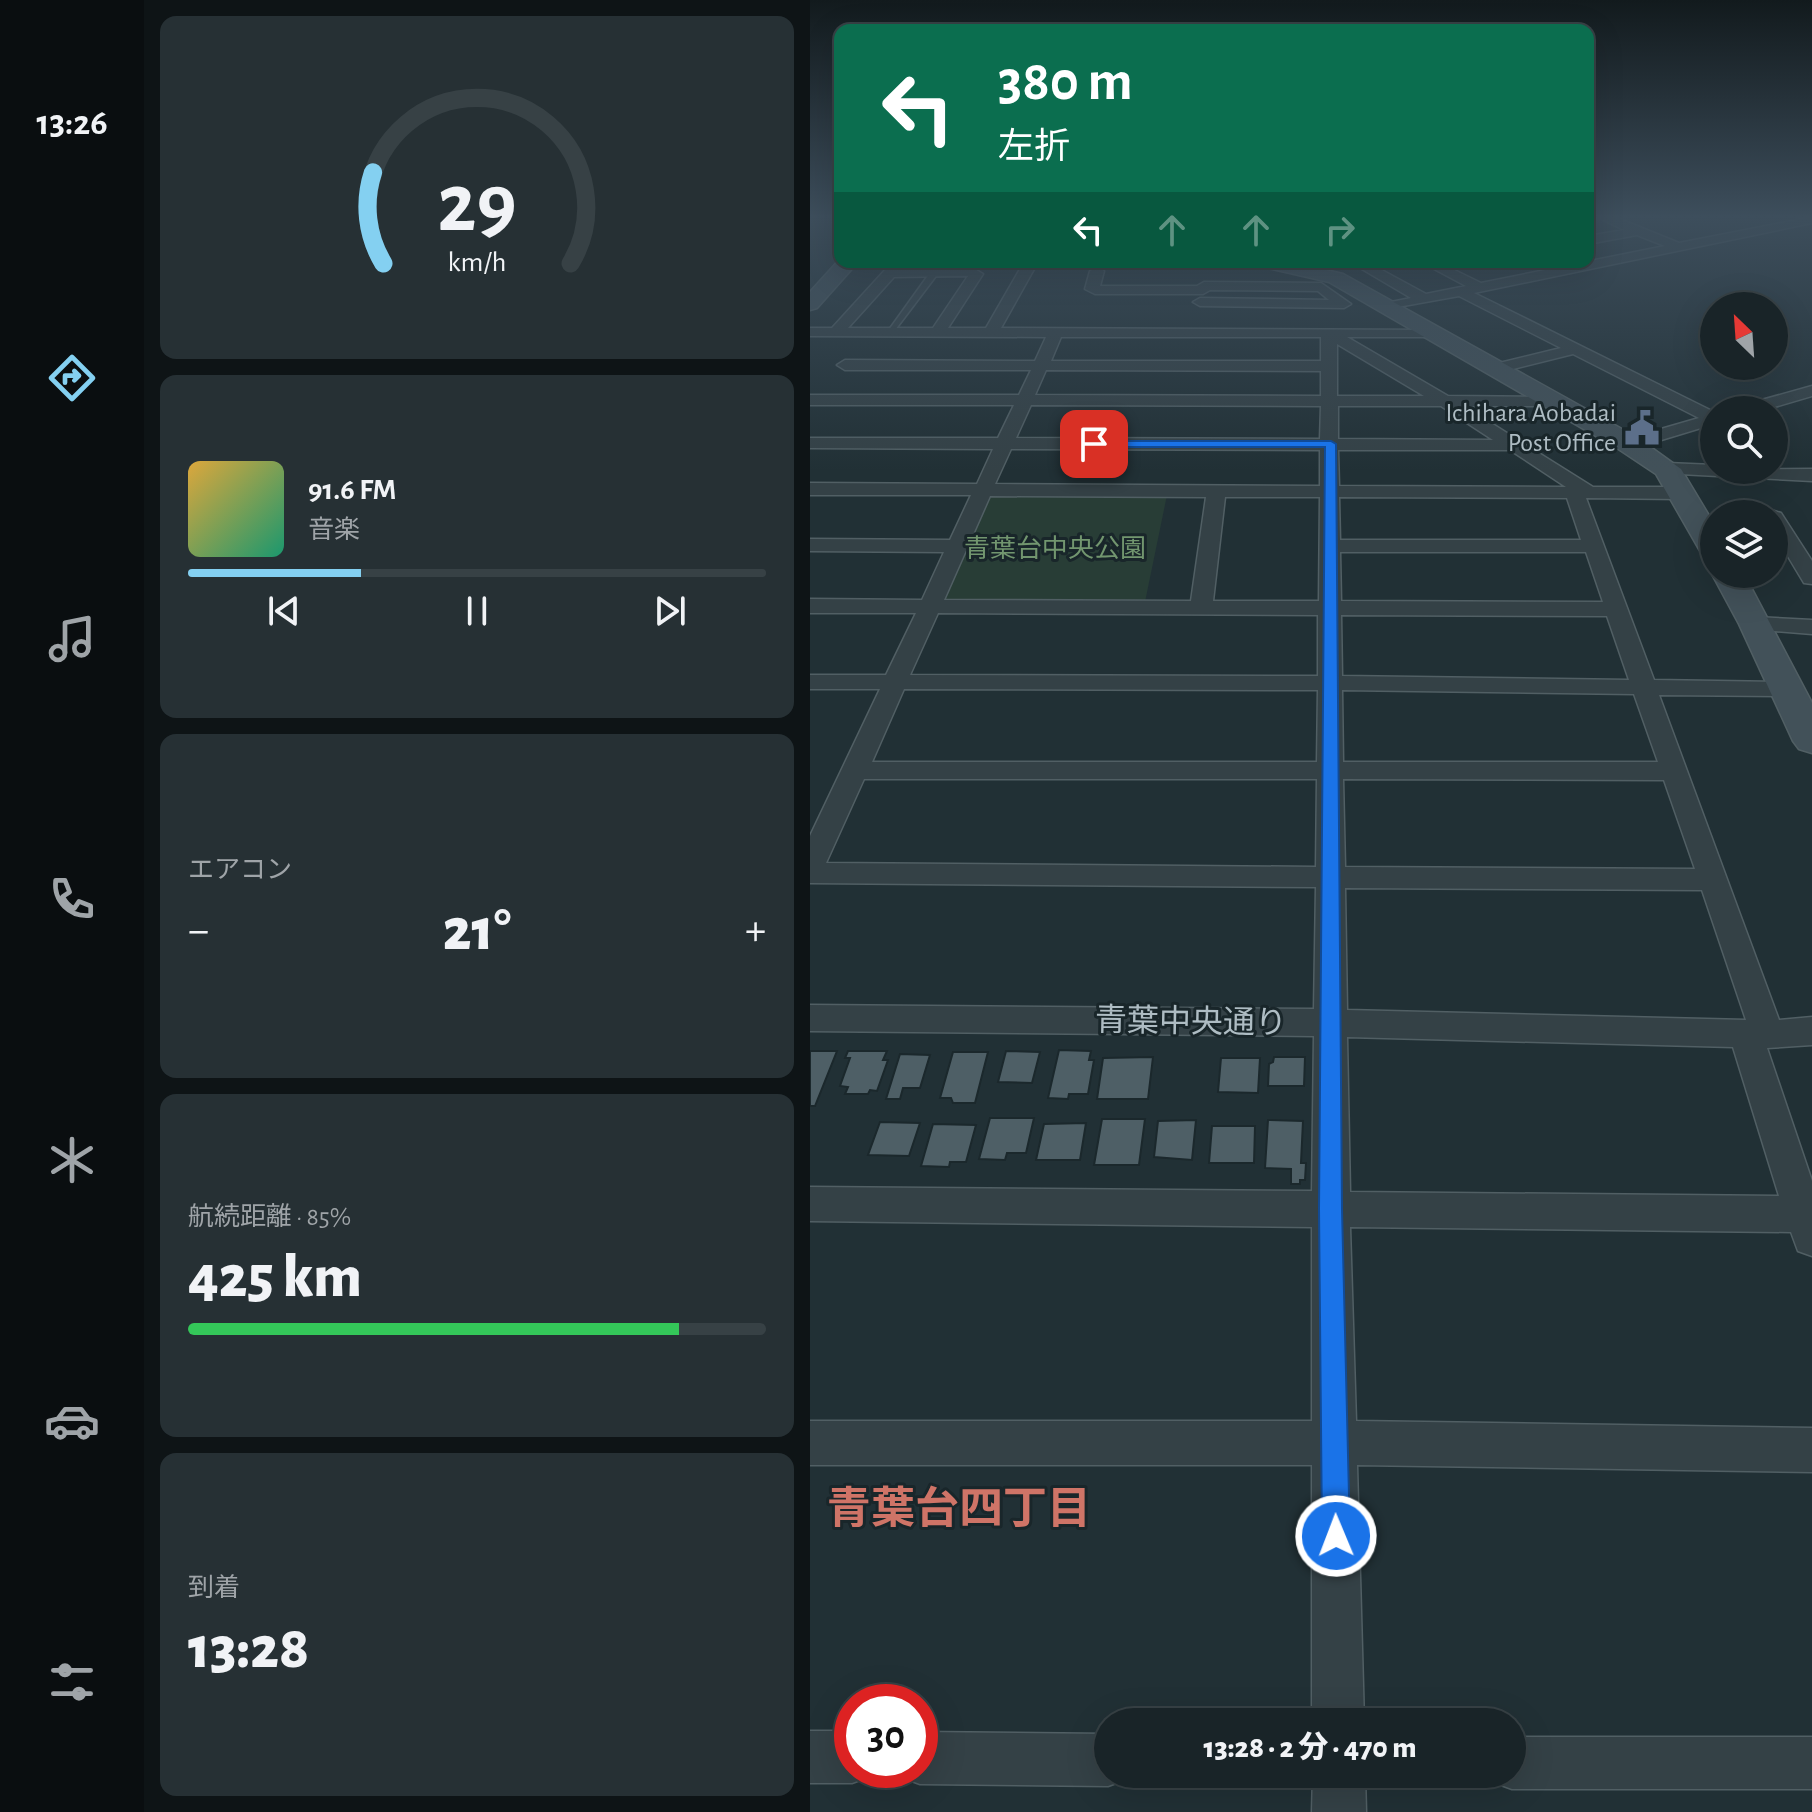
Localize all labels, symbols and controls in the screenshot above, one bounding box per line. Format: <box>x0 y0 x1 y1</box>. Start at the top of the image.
text: 380 m <box>998 54 1133 110</box>
icon: left <box>866 56 970 160</box>
text: 13:26 <box>36 105 108 141</box>
text: 左折 <box>998 129 1070 165</box>
text: 29 <box>437 162 517 246</box>
icon: left <box>1066 208 1110 252</box>
icon: ahead <box>1150 208 1194 252</box>
icon: ahead <box>1234 208 1278 252</box>
icon: right <box>1318 208 1362 252</box>
text: km/h <box>448 248 506 277</box>
north arrow <box>1700 292 1788 380</box>
map controls <box>1700 292 1788 588</box>
icon: directions <box>44 350 100 406</box>
button: search <box>1700 396 1788 484</box>
place label: Ichihara Aobadai Post Office <box>1446 400 1616 456</box>
public building icon: Ichihara Aobadai Post Office <box>1623 409 1661 447</box>
pin <box>1060 410 1128 478</box>
icon: arrive <box>1072 422 1116 466</box>
text: 91.6 FM <box>308 475 396 505</box>
button: layers <box>1700 500 1788 588</box>
text: 音楽 <box>308 517 360 543</box>
park label: 青葉台中央公園 <box>964 535 1146 562</box>
icon: previous <box>262 589 306 633</box>
icon: pause <box>455 589 499 633</box>
icon: next <box>648 589 692 633</box>
icon: music <box>44 611 100 667</box>
text: エアコン <box>188 857 292 883</box>
icon: phone <box>44 871 100 927</box>
text: 21° <box>443 901 511 961</box>
text: − <box>188 909 209 953</box>
text: + <box>745 909 766 953</box>
street label: 青葉中央通り <box>1095 1002 1287 1040</box>
icon: climate <box>44 1132 100 1188</box>
text: 航続距離 · 85% <box>188 1204 351 1230</box>
text: 425 km <box>188 1248 362 1308</box>
icon: car <box>44 1393 100 1449</box>
district label: 青葉台四丁目 <box>827 1485 1091 1532</box>
position arrow <box>1294 1494 1378 1578</box>
text: 到着 <box>188 1575 240 1601</box>
text: 13:28 <box>188 1619 309 1679</box>
icon: filters <box>44 1654 100 1710</box>
speed limit sign: 30 <box>834 1684 938 1788</box>
text: 13:28 · 2 分 · 470 m <box>1203 1733 1417 1763</box>

